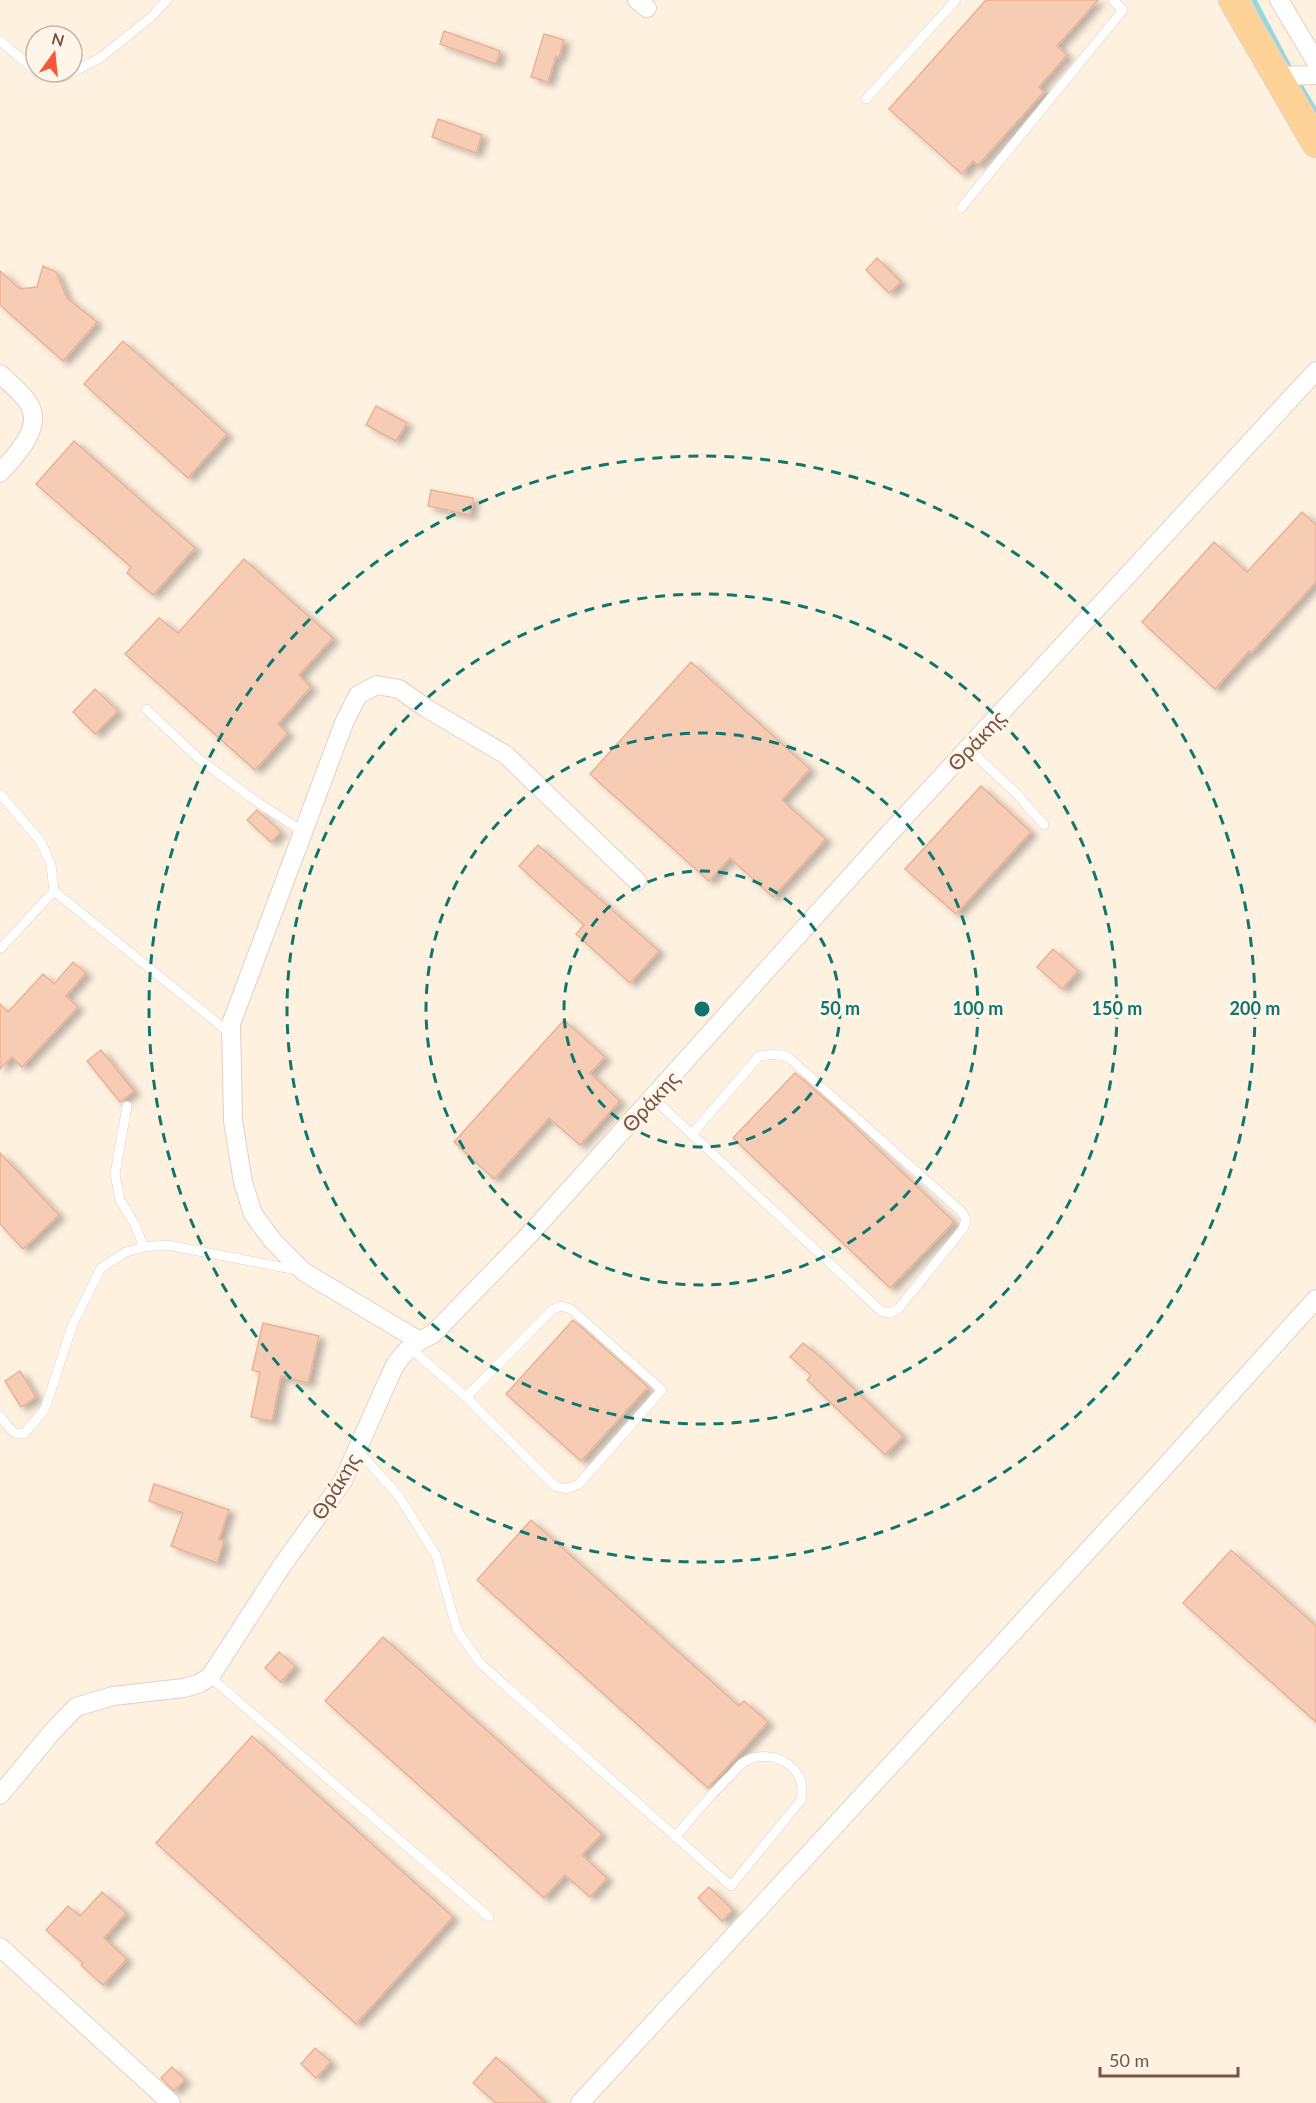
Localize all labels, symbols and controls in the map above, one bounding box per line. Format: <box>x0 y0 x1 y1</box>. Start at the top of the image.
north arrow <box>24 24 84 84</box>
text: N <box>50 28 66 50</box>
street label: Θράκης <box>942 704 1010 775</box>
text: 50 m <box>820 997 860 1019</box>
text: 100 m <box>953 997 1003 1019</box>
text: 150 m <box>1092 997 1142 1019</box>
text: 200 m <box>1230 997 1280 1019</box>
centre of rings <box>692 999 712 1019</box>
street label: Θράκης <box>616 1065 684 1137</box>
street label: Θράκης <box>305 1448 365 1524</box>
scale bar <box>1100 2040 1238 2078</box>
text: 50 m <box>1109 2049 1149 2071</box>

